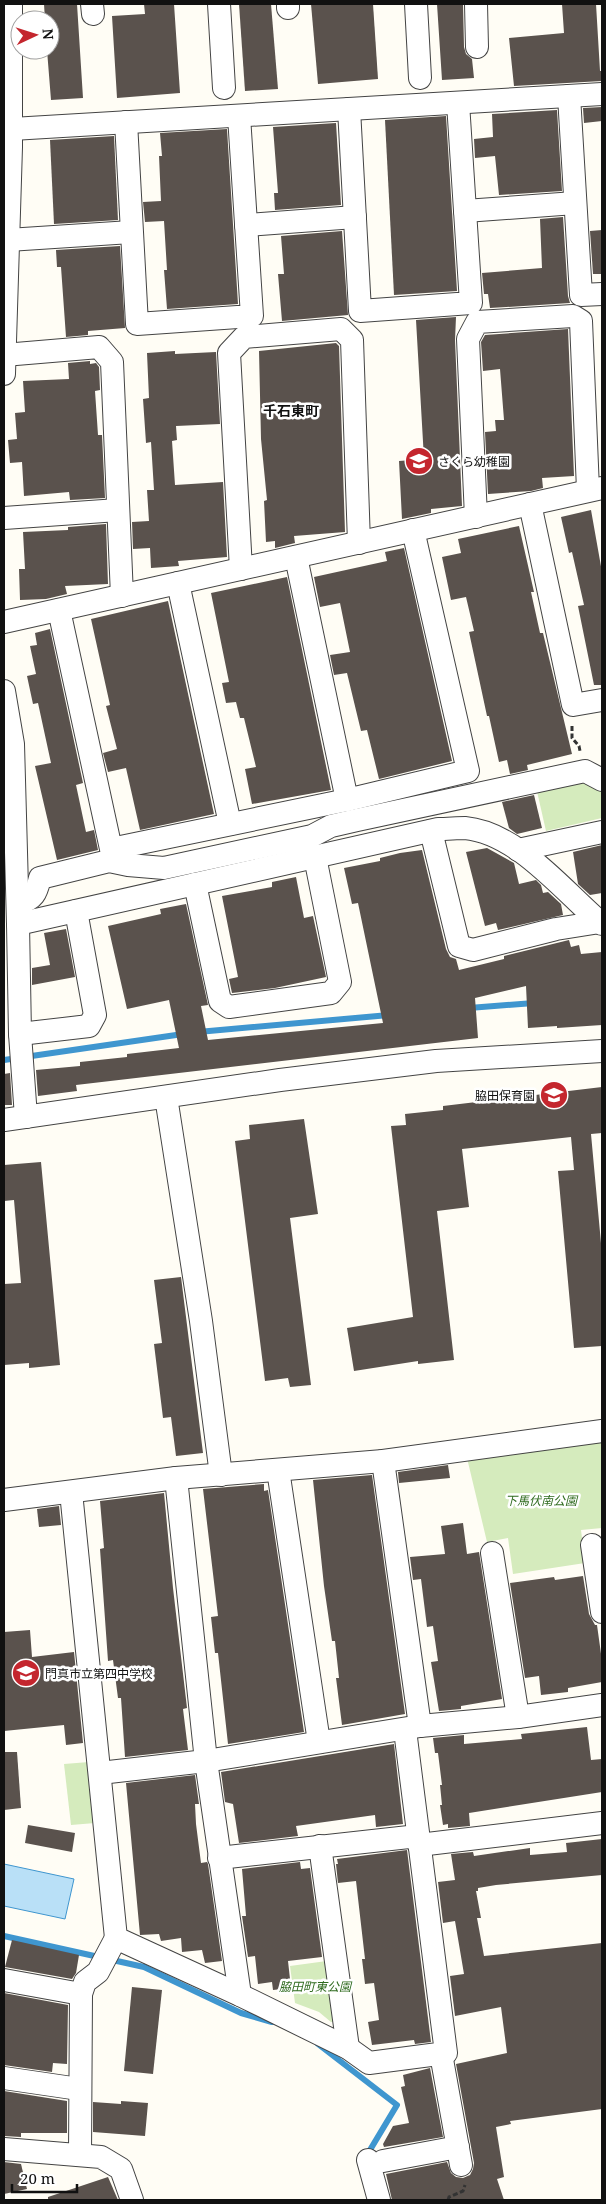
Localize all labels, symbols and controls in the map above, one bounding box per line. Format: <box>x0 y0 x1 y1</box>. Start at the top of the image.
north arrow <box>10 10 60 60</box>
text: N <box>39 28 58 40</box>
district label: 千石東町 <box>263 401 319 420</box>
school or university icon: さくら幼稚園 <box>404 446 434 476</box>
place label: さくら幼稚園 <box>438 453 510 470</box>
school or university icon: 脇田保育園 <box>539 1080 569 1110</box>
place label: 脇田保育園 <box>475 1087 535 1104</box>
park label: 下馬伏南公園 <box>505 1492 579 1509</box>
school or university icon: 門真市立第四中学校 <box>11 1658 41 1688</box>
place label: 門真市立第四中学校 <box>45 1665 153 1682</box>
park label: 脇田町東公園 <box>279 1978 353 1995</box>
scale bar <box>12 2162 78 2194</box>
text: 20 m <box>20 2168 55 2188</box>

